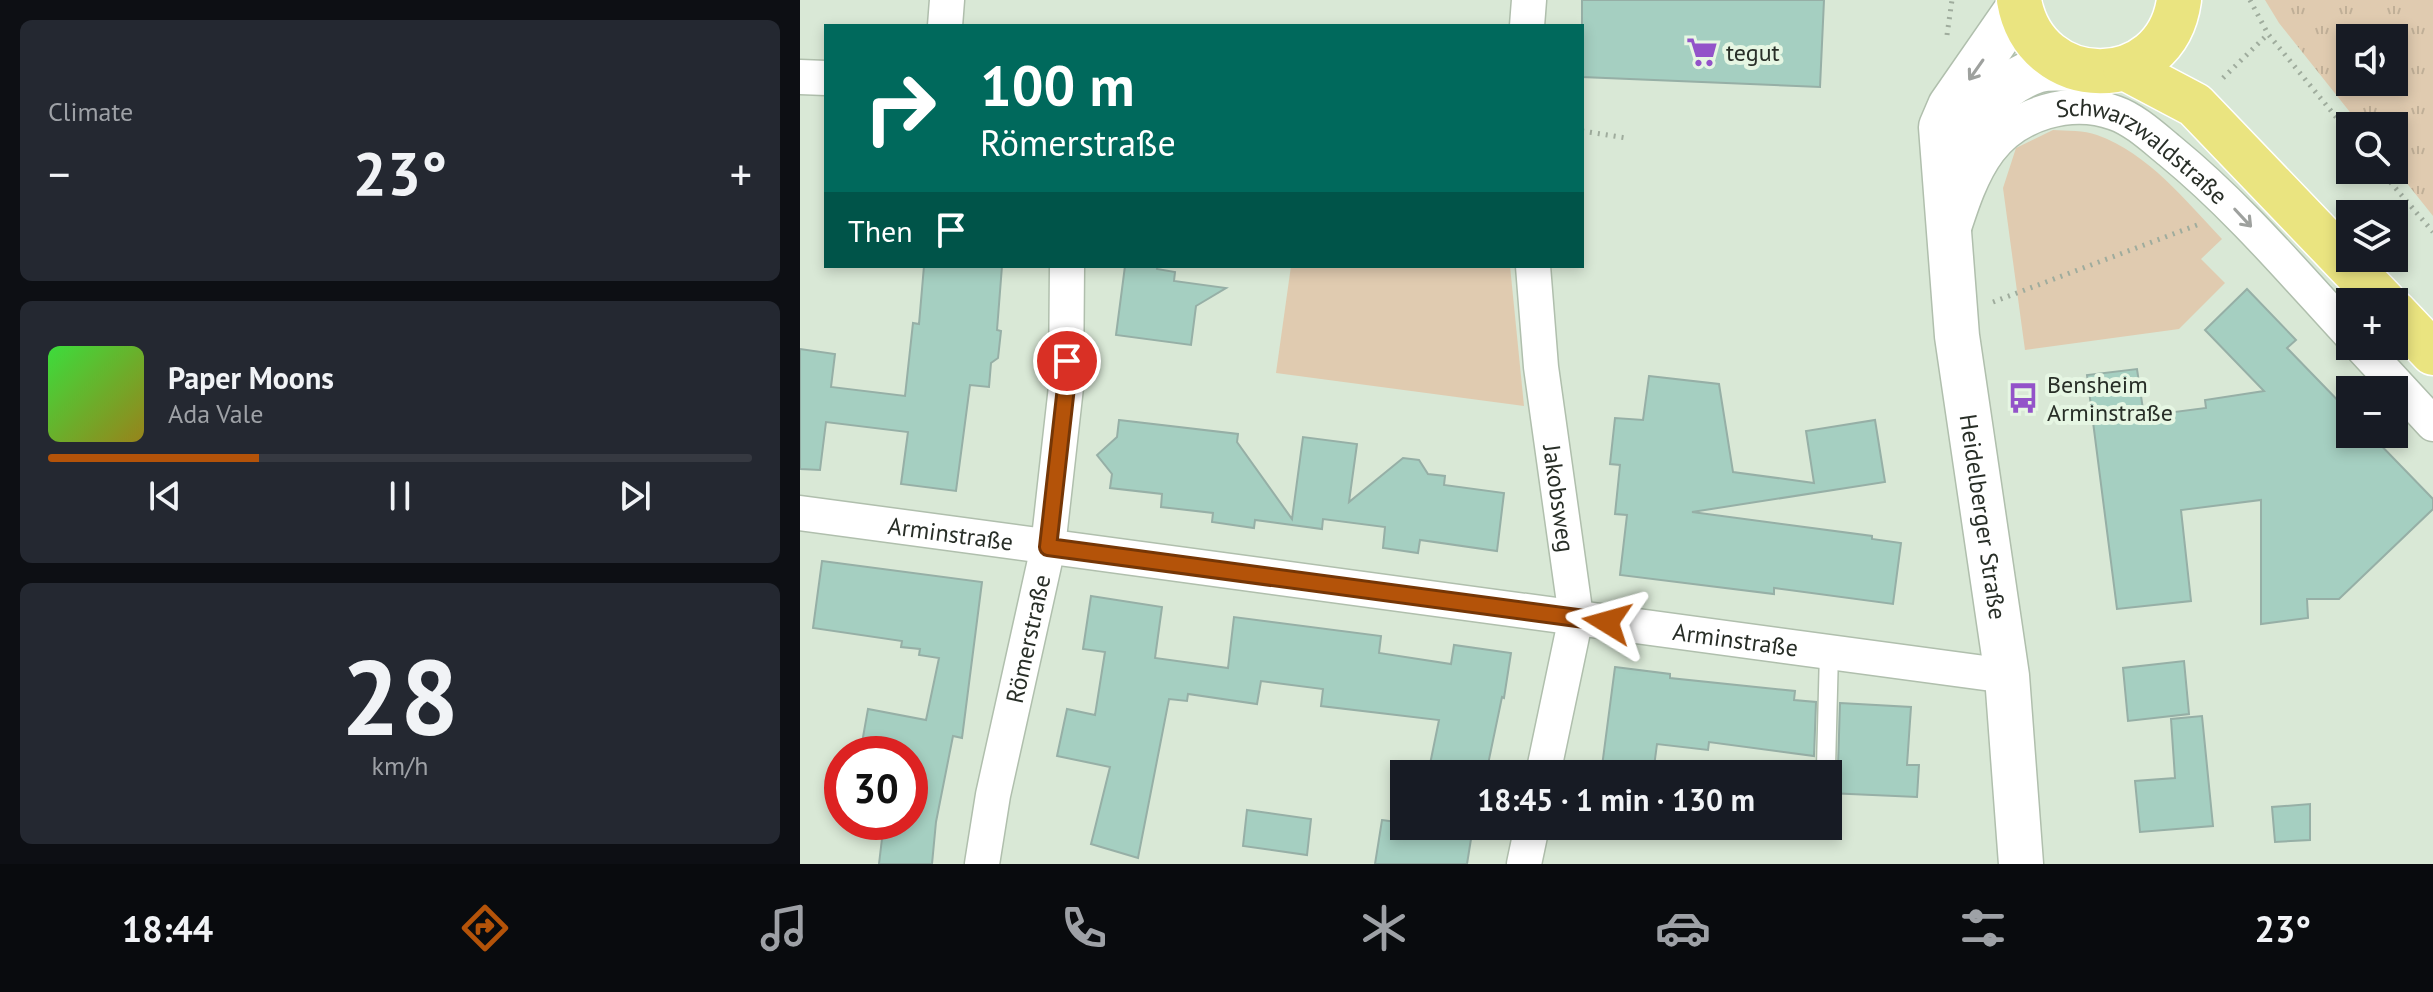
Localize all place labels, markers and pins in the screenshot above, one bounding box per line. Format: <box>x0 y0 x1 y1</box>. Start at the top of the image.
supermarket icon: tegut <box>1685 35 1719 69</box>
place label: tegut <box>1726 37 1780 68</box>
pin <box>1033 327 1101 395</box>
place label: Bensheim Arminstraße <box>2047 369 2173 428</box>
bus stop icon: Bensheim Arminstraße <box>2006 381 2040 415</box>

